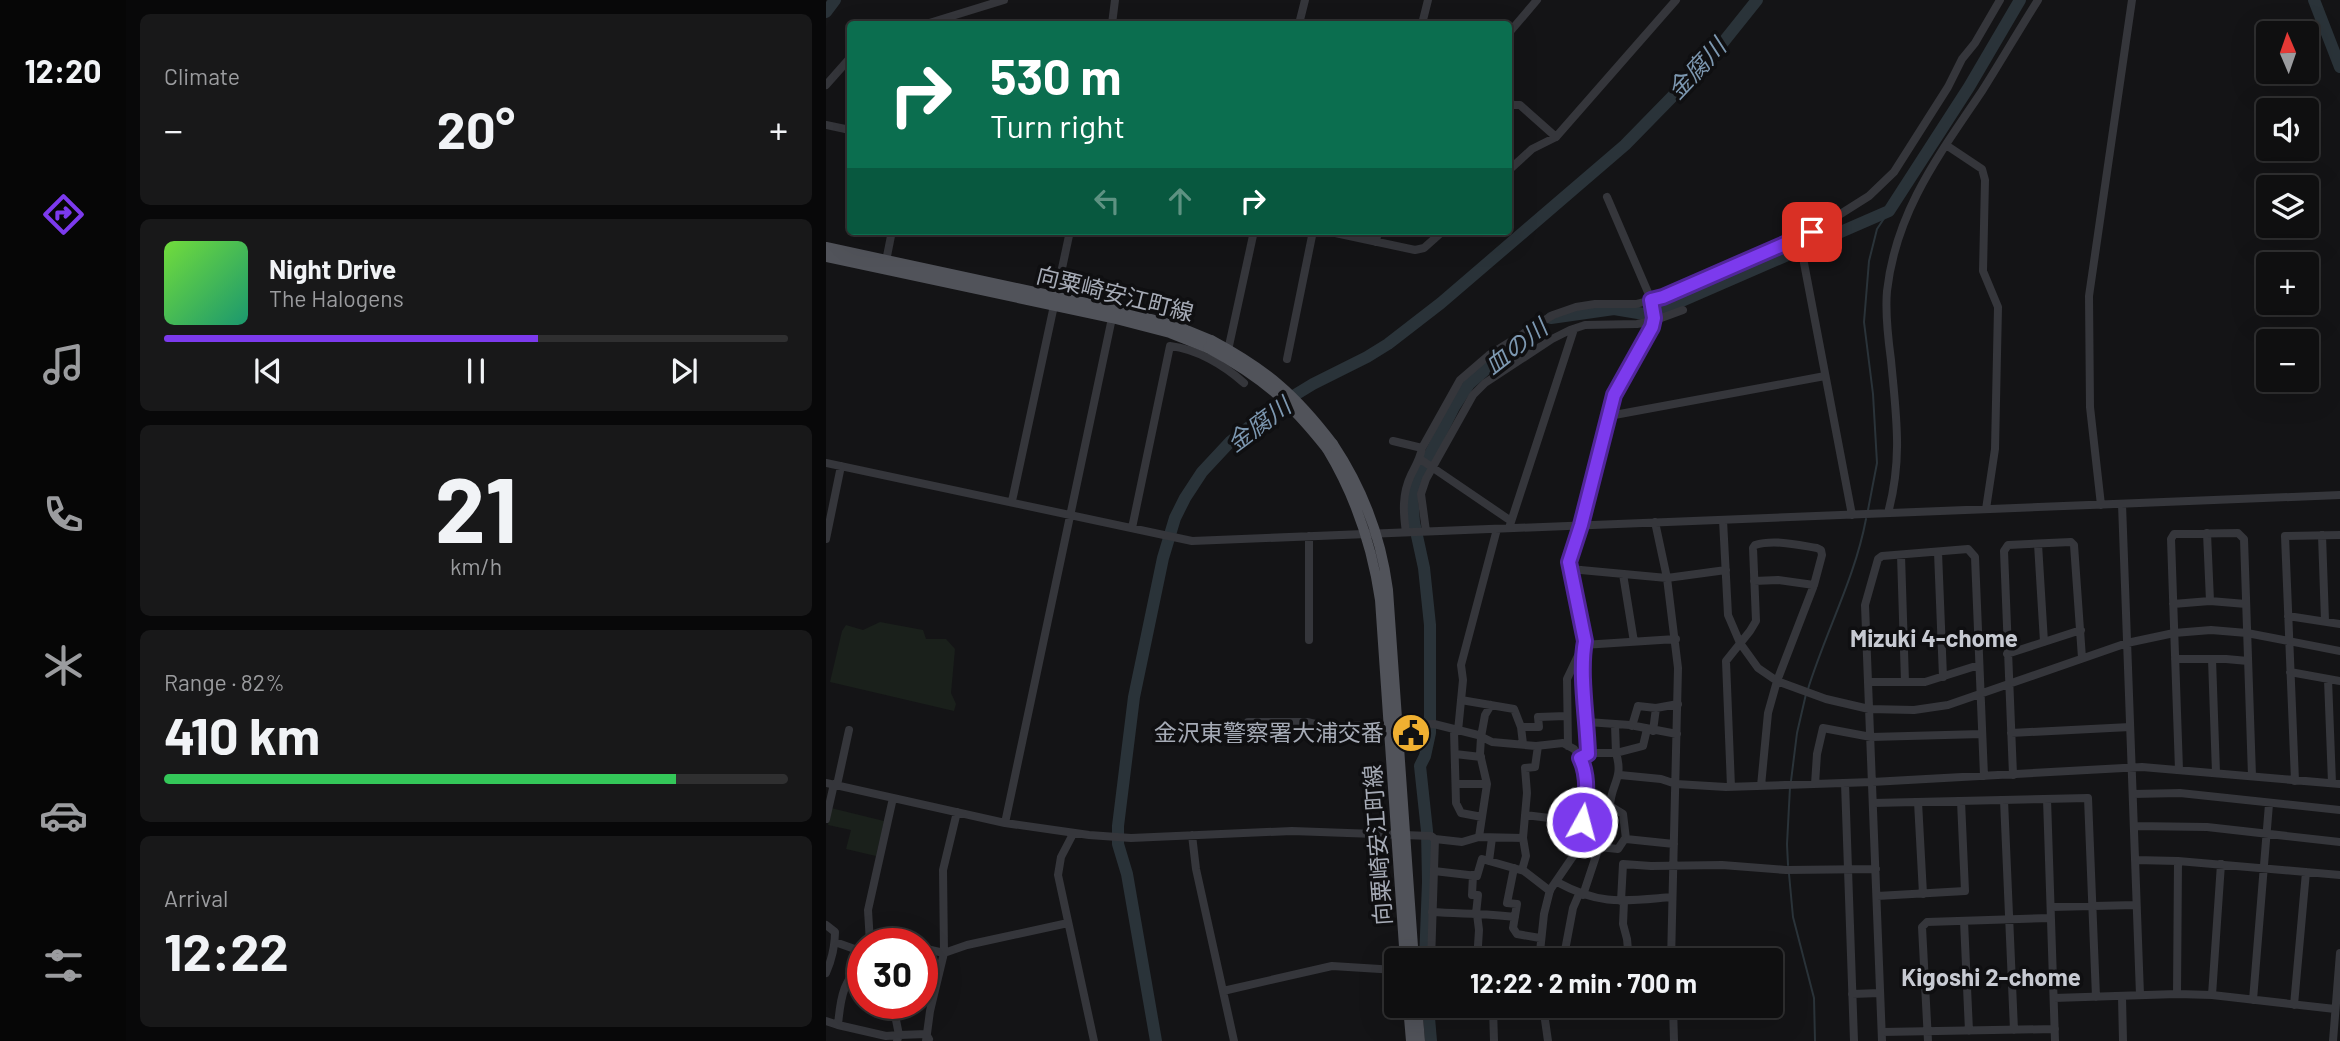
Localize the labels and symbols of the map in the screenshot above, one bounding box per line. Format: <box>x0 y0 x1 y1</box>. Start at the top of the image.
north arrow <box>2256 21 2319 84</box>
water label: 金腐川 <box>1661 30 1733 104</box>
pin <box>1782 202 1842 262</box>
street label: 向粟崎安江町線 <box>1034 260 1197 326</box>
water label: 血の川 <box>1478 310 1555 379</box>
water label: 金腐川 <box>1221 389 1298 457</box>
district label: Mizuki 4-chome <box>1850 623 2018 652</box>
public building icon: 金沢東警察署大浦交番 <box>1390 712 1432 754</box>
place label: 金沢東警察署大浦交番 <box>1154 718 1384 746</box>
street label: 向粟崎安江町線 <box>1357 764 1397 926</box>
position arrow <box>1545 785 1619 859</box>
speed limit sign: 30 <box>847 928 938 1019</box>
district label: Kigoshi 2-chome <box>1901 962 2081 991</box>

